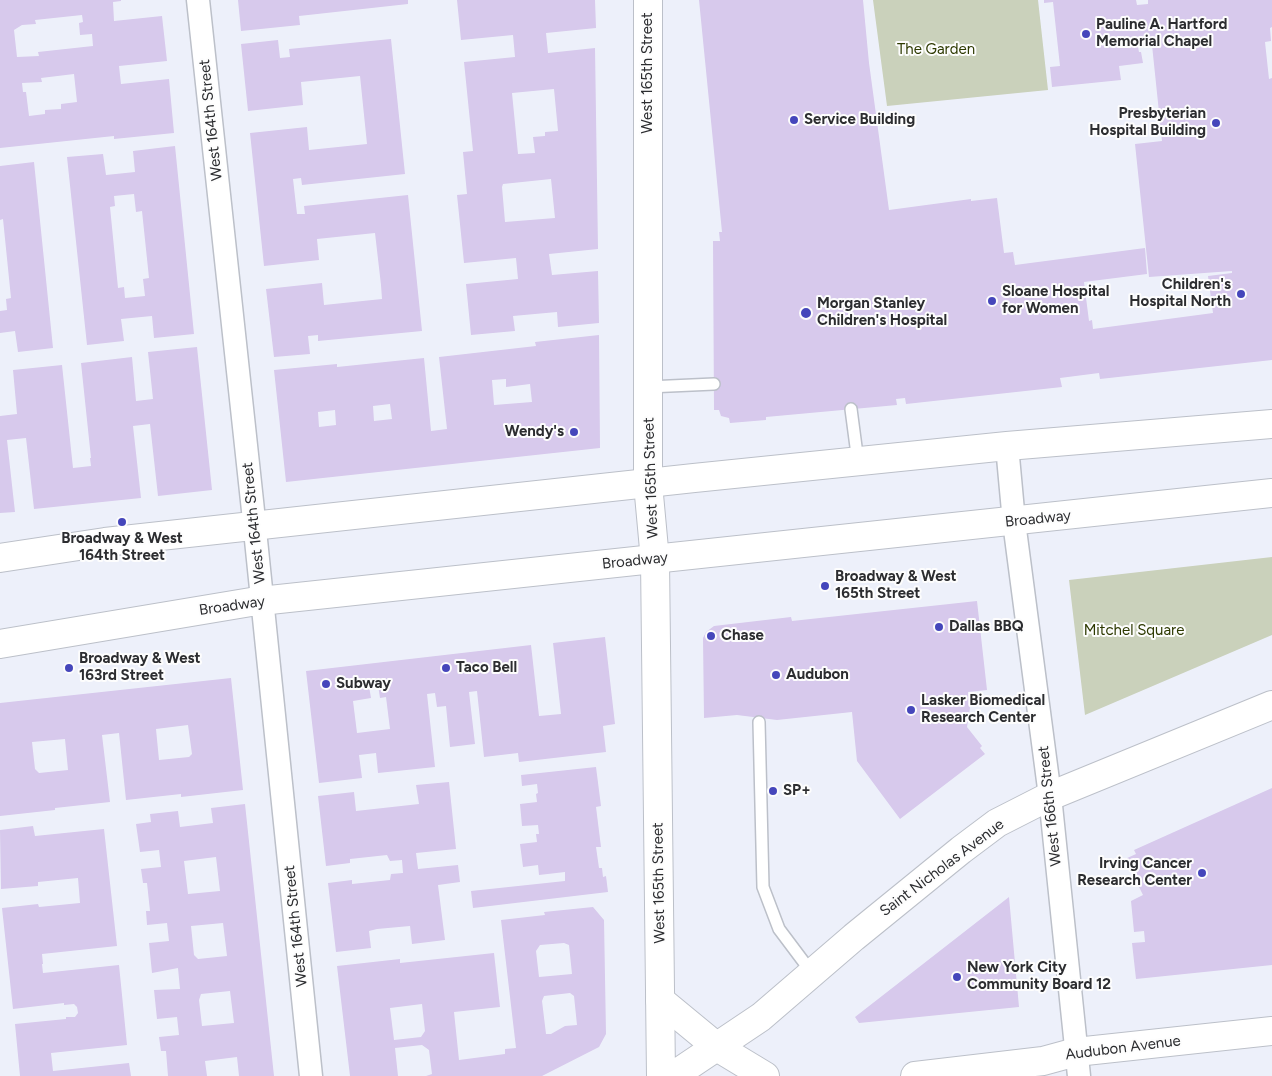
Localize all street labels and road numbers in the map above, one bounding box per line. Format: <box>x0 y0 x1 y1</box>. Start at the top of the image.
street label: West 165th Street <box>639 12 657 134</box>
street label: West 164th Street <box>196 58 226 182</box>
street label: West 165th Street <box>640 417 662 539</box>
street label: West 164th Street <box>239 461 269 585</box>
street label: Broadway <box>1004 507 1072 531</box>
street label: Broadway <box>601 549 669 573</box>
street label: Broadway <box>198 592 266 620</box>
street label: West 166th Street <box>1035 745 1065 867</box>
street label: Saint Nicholas Avenue <box>876 815 1008 921</box>
street label: West 165th Street <box>649 822 669 944</box>
street label: West 164th Street <box>281 864 311 988</box>
street label: Audubon Avenue <box>1064 1032 1182 1064</box>

